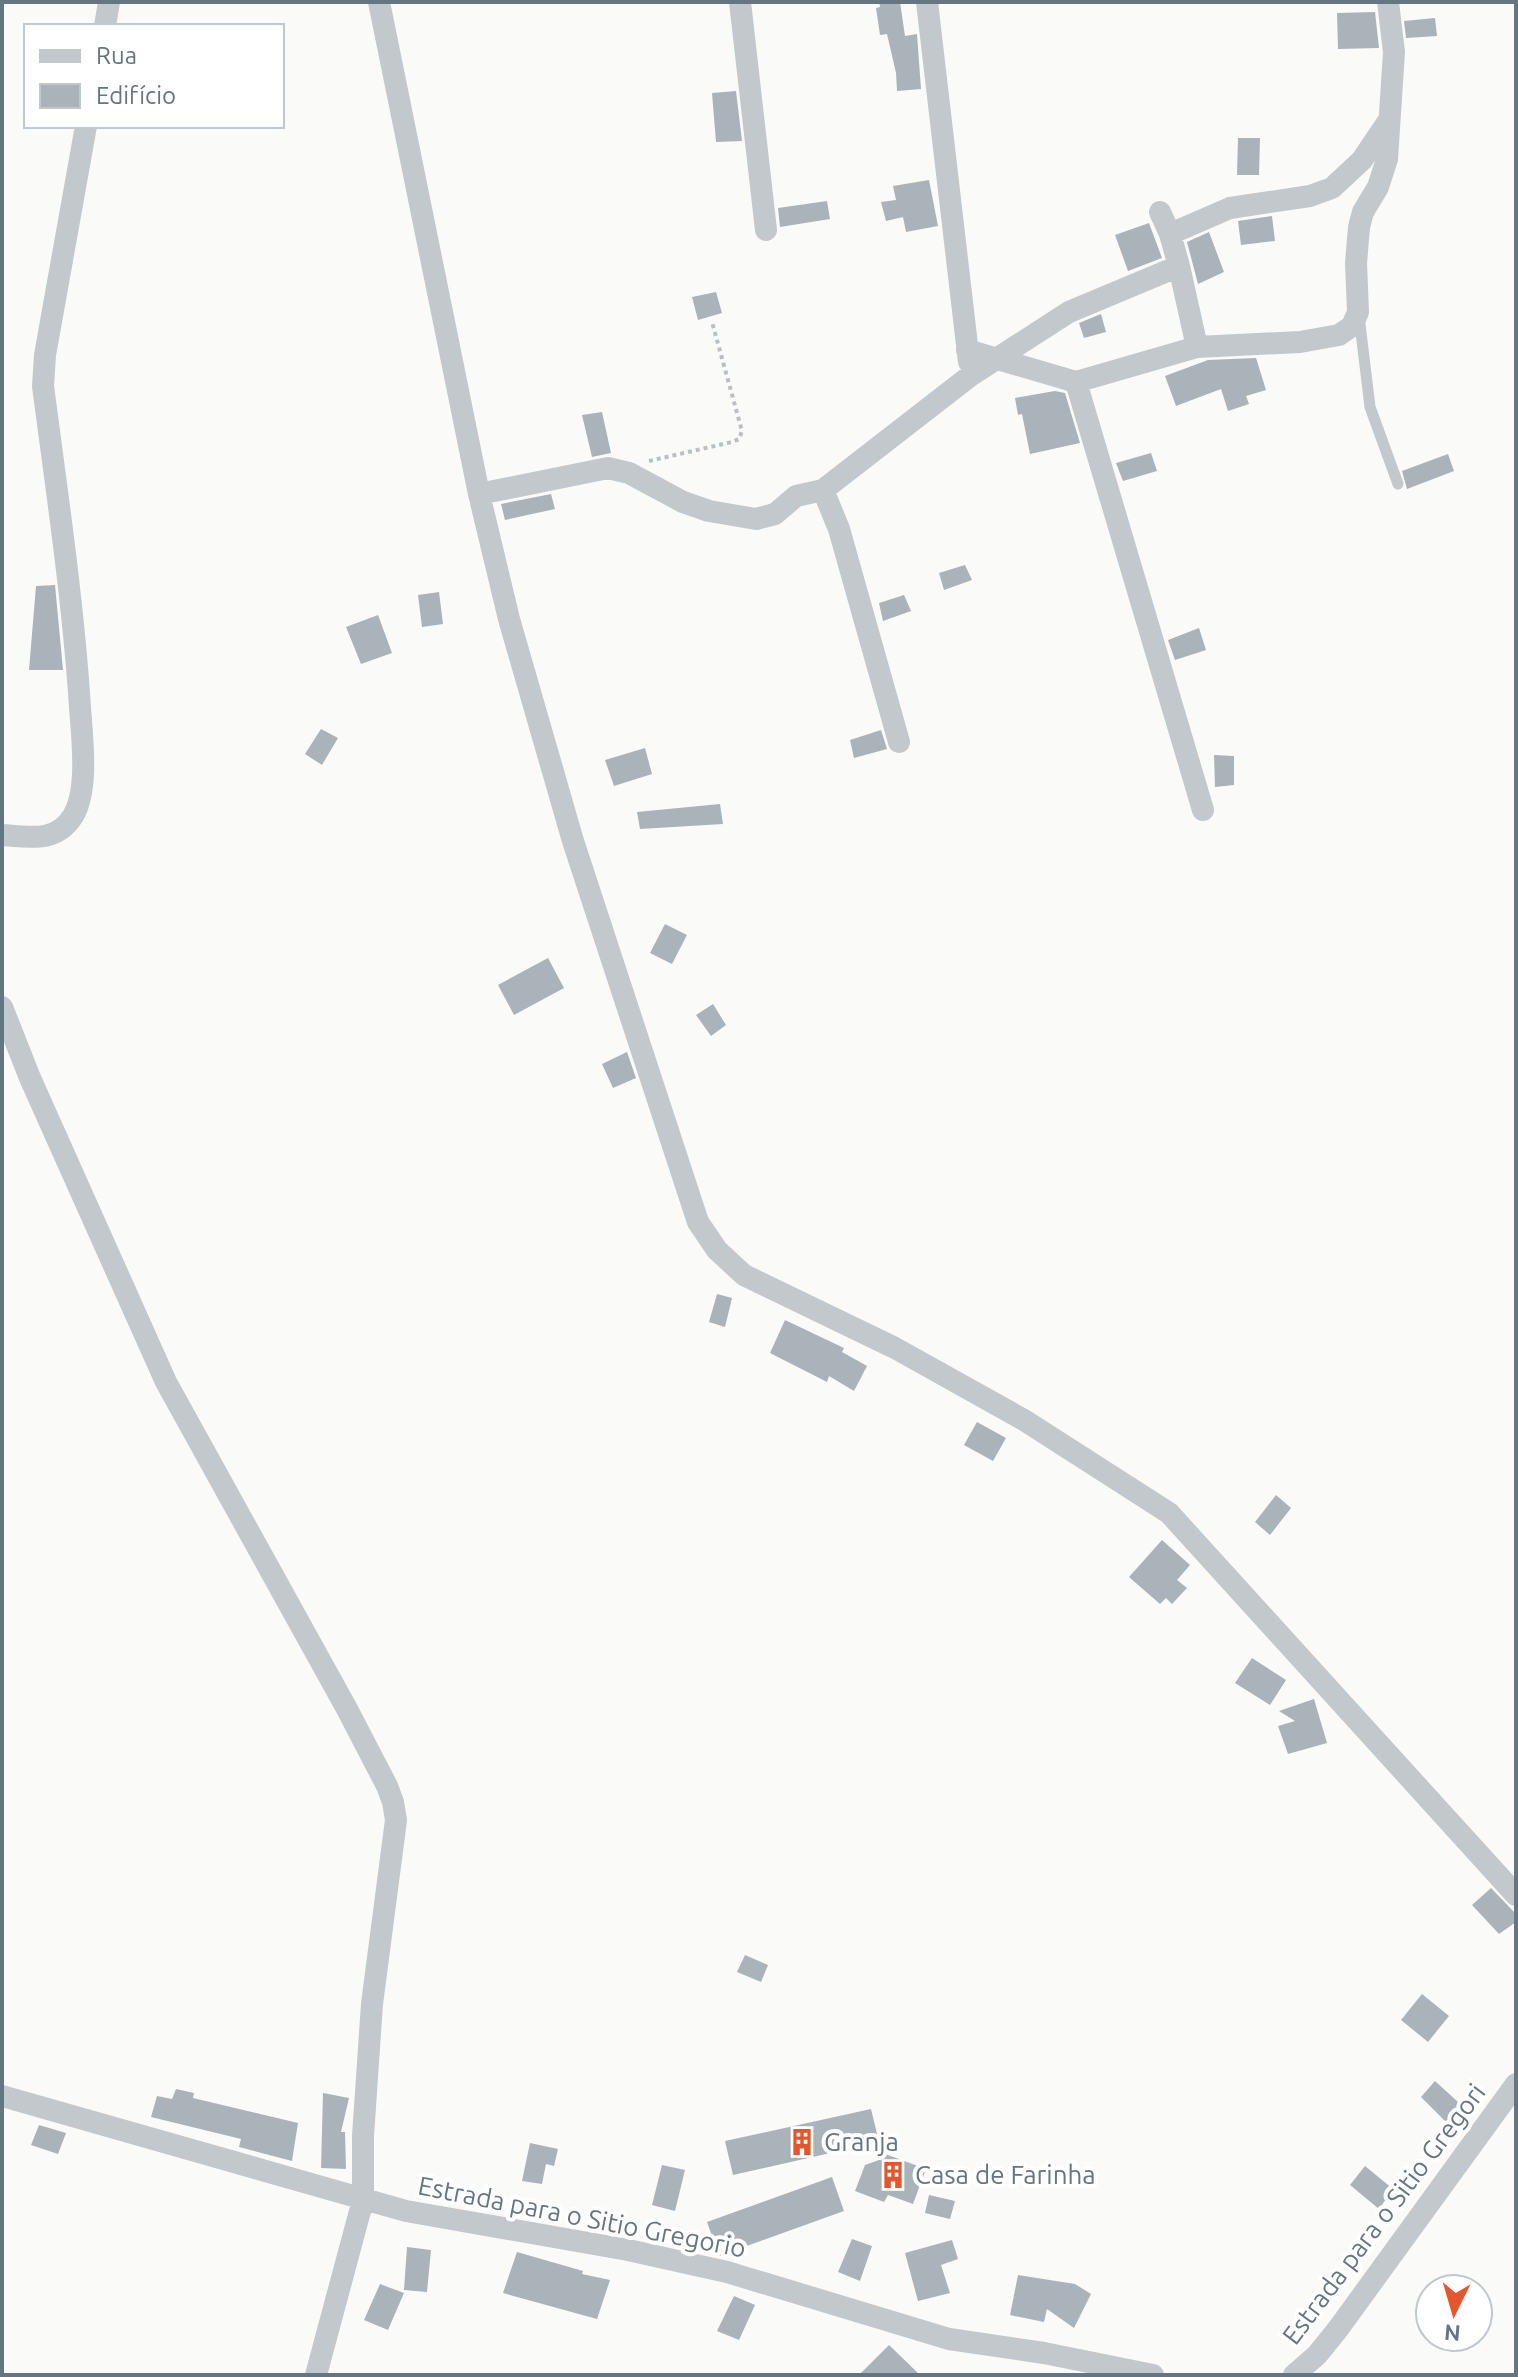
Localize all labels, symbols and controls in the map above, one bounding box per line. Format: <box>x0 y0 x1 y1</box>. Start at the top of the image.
legend <box>24 24 284 128</box>
text: Rua <box>96 42 137 69</box>
text: Edifício <box>96 82 176 109</box>
street label: Estrada para o Sitio Gregori <box>1276 2078 1491 2349</box>
building icon: Granja <box>787 2127 817 2157</box>
place label: Granja <box>824 2127 899 2156</box>
building icon: Casa de Farinha <box>878 2160 908 2190</box>
place label: Casa de Farinha <box>915 2160 1096 2189</box>
street label: Estrada para o Sitio Gregorio <box>416 2170 748 2263</box>
north arrow <box>1414 2273 1494 2353</box>
text: N <box>1443 2320 1461 2347</box>

